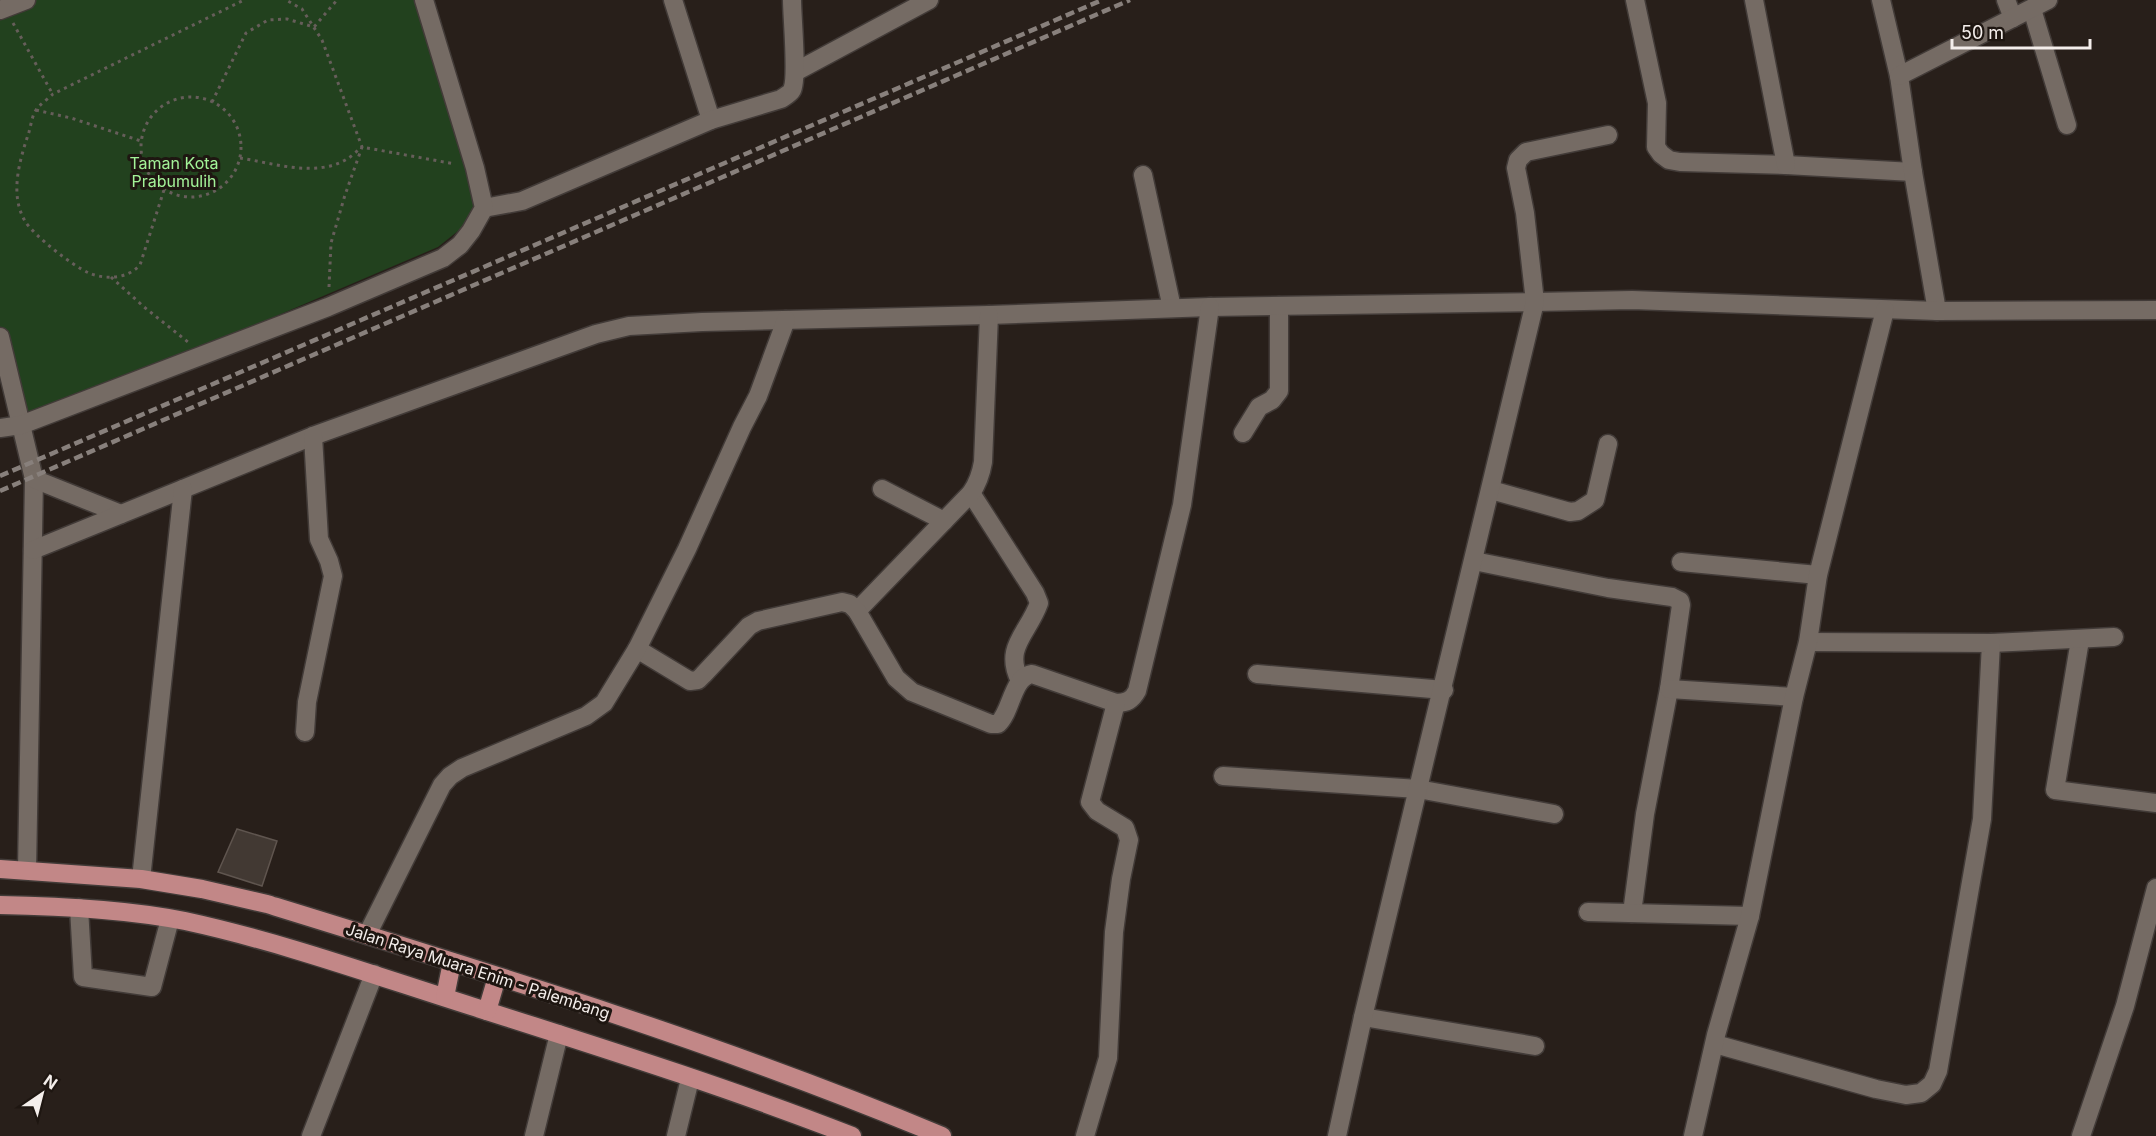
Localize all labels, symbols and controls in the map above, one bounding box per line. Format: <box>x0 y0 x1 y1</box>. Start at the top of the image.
scale bar <box>1952 12 2090 50</box>
text: 50 m <box>1961 22 2004 43</box>
park label: Taman Kota Prabumulih <box>129 153 219 191</box>
street label: Jalan Raya Muara Enim - Palembang <box>343 919 613 1023</box>
north arrow <box>12 1064 72 1124</box>
text: N <box>40 1070 61 1093</box>

